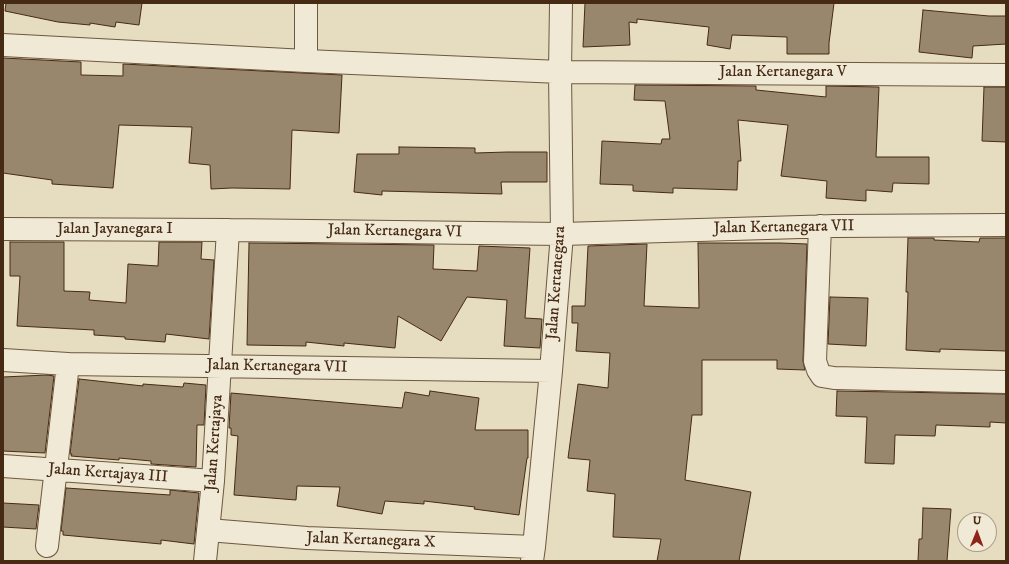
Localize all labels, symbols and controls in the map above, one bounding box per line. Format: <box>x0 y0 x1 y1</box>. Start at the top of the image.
street label: Jalan Kertanegara V <box>719 63 847 83</box>
street label: Jalan Kertanegara VII <box>713 217 855 239</box>
street label: Jalan Jayanegara I <box>57 220 173 240</box>
street label: Jalan Kertanegara VI <box>328 221 462 243</box>
street label: Jalan Kertanegara <box>543 225 571 341</box>
street label: Jalan Kertanegara VII <box>206 356 348 378</box>
street label: Jalan Kertajaya <box>202 394 228 492</box>
street label: Jalan Kertajaya III <box>47 460 169 488</box>
north arrow <box>957 512 997 552</box>
text: U <box>973 514 982 528</box>
street label: Jalan Kertanegara X <box>306 529 436 553</box>

